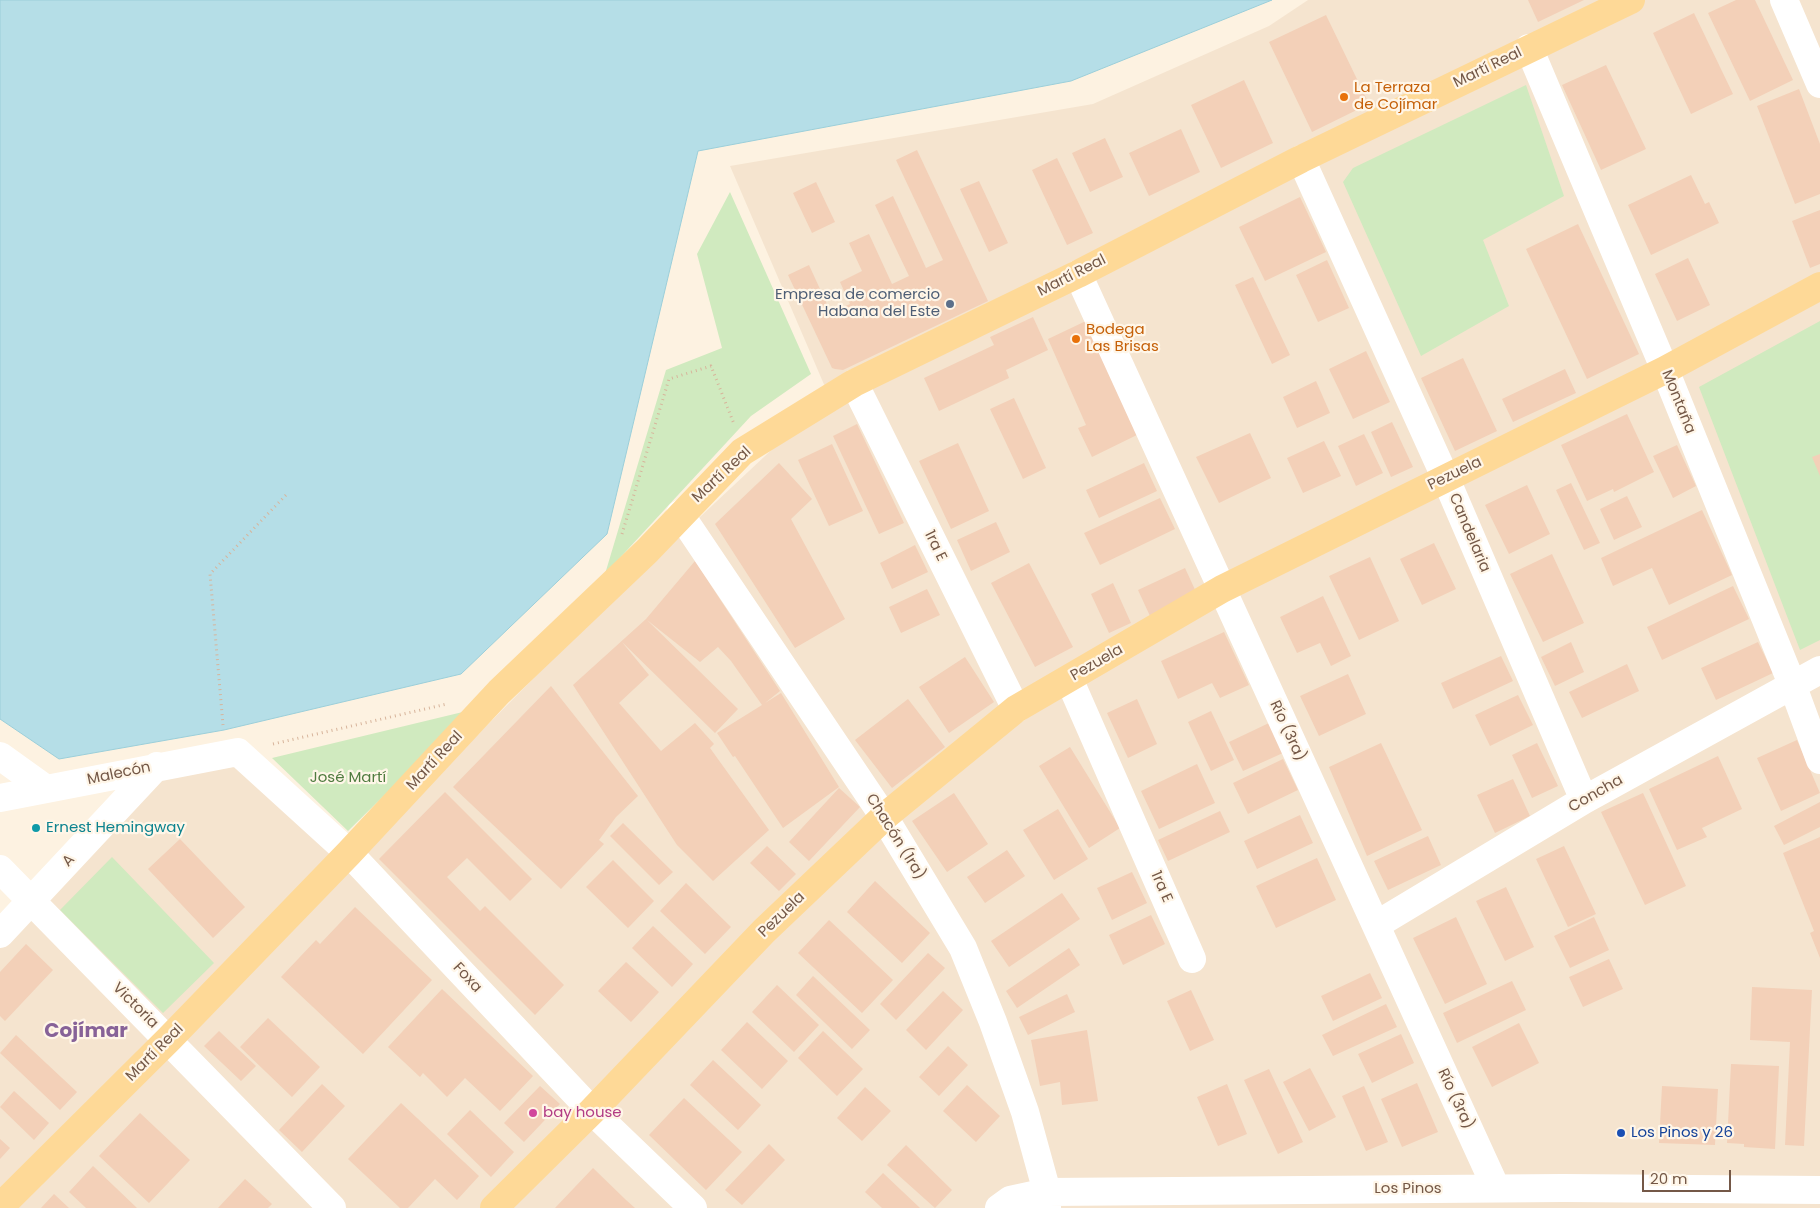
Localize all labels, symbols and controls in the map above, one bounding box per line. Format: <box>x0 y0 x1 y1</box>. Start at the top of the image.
street label: Martí Real <box>1451 44 1525 92</box>
place label: La Terraza de Cojímar <box>1354 79 1437 114</box>
marker: La Terraza de Cojímar <box>1338 91 1350 103</box>
street label: Martí Real <box>1035 251 1109 301</box>
place label: Empresa de comercio Habana del Este <box>775 286 940 321</box>
marker: Empresa de comercio Habana del Este <box>944 298 956 310</box>
place label: Bodega Las Brisas <box>1086 321 1159 356</box>
marker: Bodega Las Brisas <box>1070 333 1082 345</box>
street label: Montaña <box>1657 367 1699 437</box>
street label: Martí Real <box>689 443 755 507</box>
street label: Pezuela <box>1425 453 1485 495</box>
street label: Candelaria <box>1444 491 1494 575</box>
street label: 1ra E <box>920 528 950 564</box>
street label: Pezuela <box>1068 641 1126 685</box>
street label: Río (3ra) <box>1265 698 1309 764</box>
street label: Martí Real <box>403 728 467 794</box>
street label: Malecón <box>86 759 152 789</box>
park label: José Martí <box>310 769 386 787</box>
street label: Concha <box>1566 771 1626 817</box>
street label: Chacón (1ra) <box>861 791 929 883</box>
place label: Ernest Hemingway <box>46 819 185 837</box>
marker: Ernest Hemingway <box>30 822 42 834</box>
street label: A <box>59 851 79 871</box>
street label: 1ra E <box>1146 869 1176 905</box>
street label: Pezuela <box>755 889 809 941</box>
street label: Foxa <box>449 959 485 997</box>
street label: Victoria <box>108 979 162 1033</box>
district label: Cojímar <box>44 1020 128 1044</box>
street label: Martí Real <box>122 1020 188 1086</box>
street label: Río (3ra) <box>1433 1066 1477 1132</box>
place label: bay house <box>543 1104 622 1122</box>
marker: bay house <box>527 1107 539 1119</box>
place label: Los Pinos y 26 <box>1631 1124 1733 1142</box>
marker: Los Pinos y 26 <box>1615 1127 1627 1139</box>
scale bar <box>1645 1160 1734 1192</box>
text: 20 m <box>1650 1168 1688 1189</box>
street label: Los Pinos <box>1374 1180 1442 1198</box>

